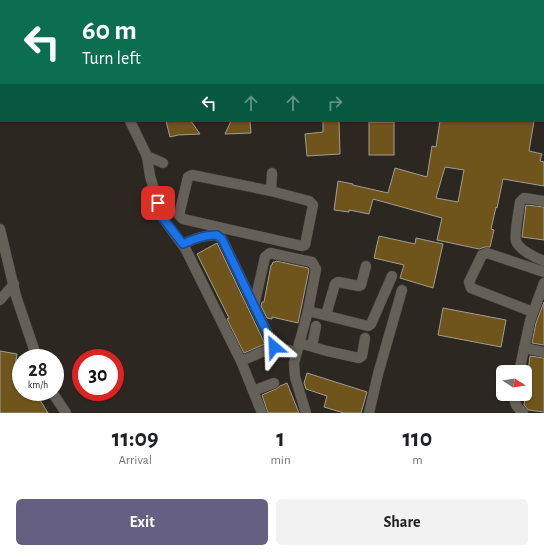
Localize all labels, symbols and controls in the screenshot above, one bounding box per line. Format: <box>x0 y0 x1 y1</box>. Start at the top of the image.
icon: left <box>16 16 68 68</box>
text: 60 m <box>82 17 137 45</box>
text: Turn left <box>82 50 141 68</box>
icon: left <box>198 92 220 114</box>
icon: ahead <box>240 92 262 114</box>
icon: ahead <box>282 92 304 114</box>
icon: right <box>324 92 346 114</box>
pin <box>141 186 175 220</box>
icon: arrive <box>147 192 169 214</box>
position arrow <box>253 326 295 368</box>
speed limit sign: 30 <box>72 349 124 401</box>
text: 28 <box>28 360 48 380</box>
north arrow <box>496 365 532 401</box>
map controls <box>496 365 532 401</box>
text: km/h <box>28 380 48 390</box>
text: 11:09 <box>112 427 159 451</box>
text: 1 <box>276 427 285 451</box>
text: 110 <box>402 427 432 451</box>
text: Arrival <box>118 454 152 467</box>
text: min <box>270 454 291 467</box>
text: m <box>412 454 423 467</box>
button: Exit <box>16 499 268 545</box>
button: Share <box>276 499 528 545</box>

